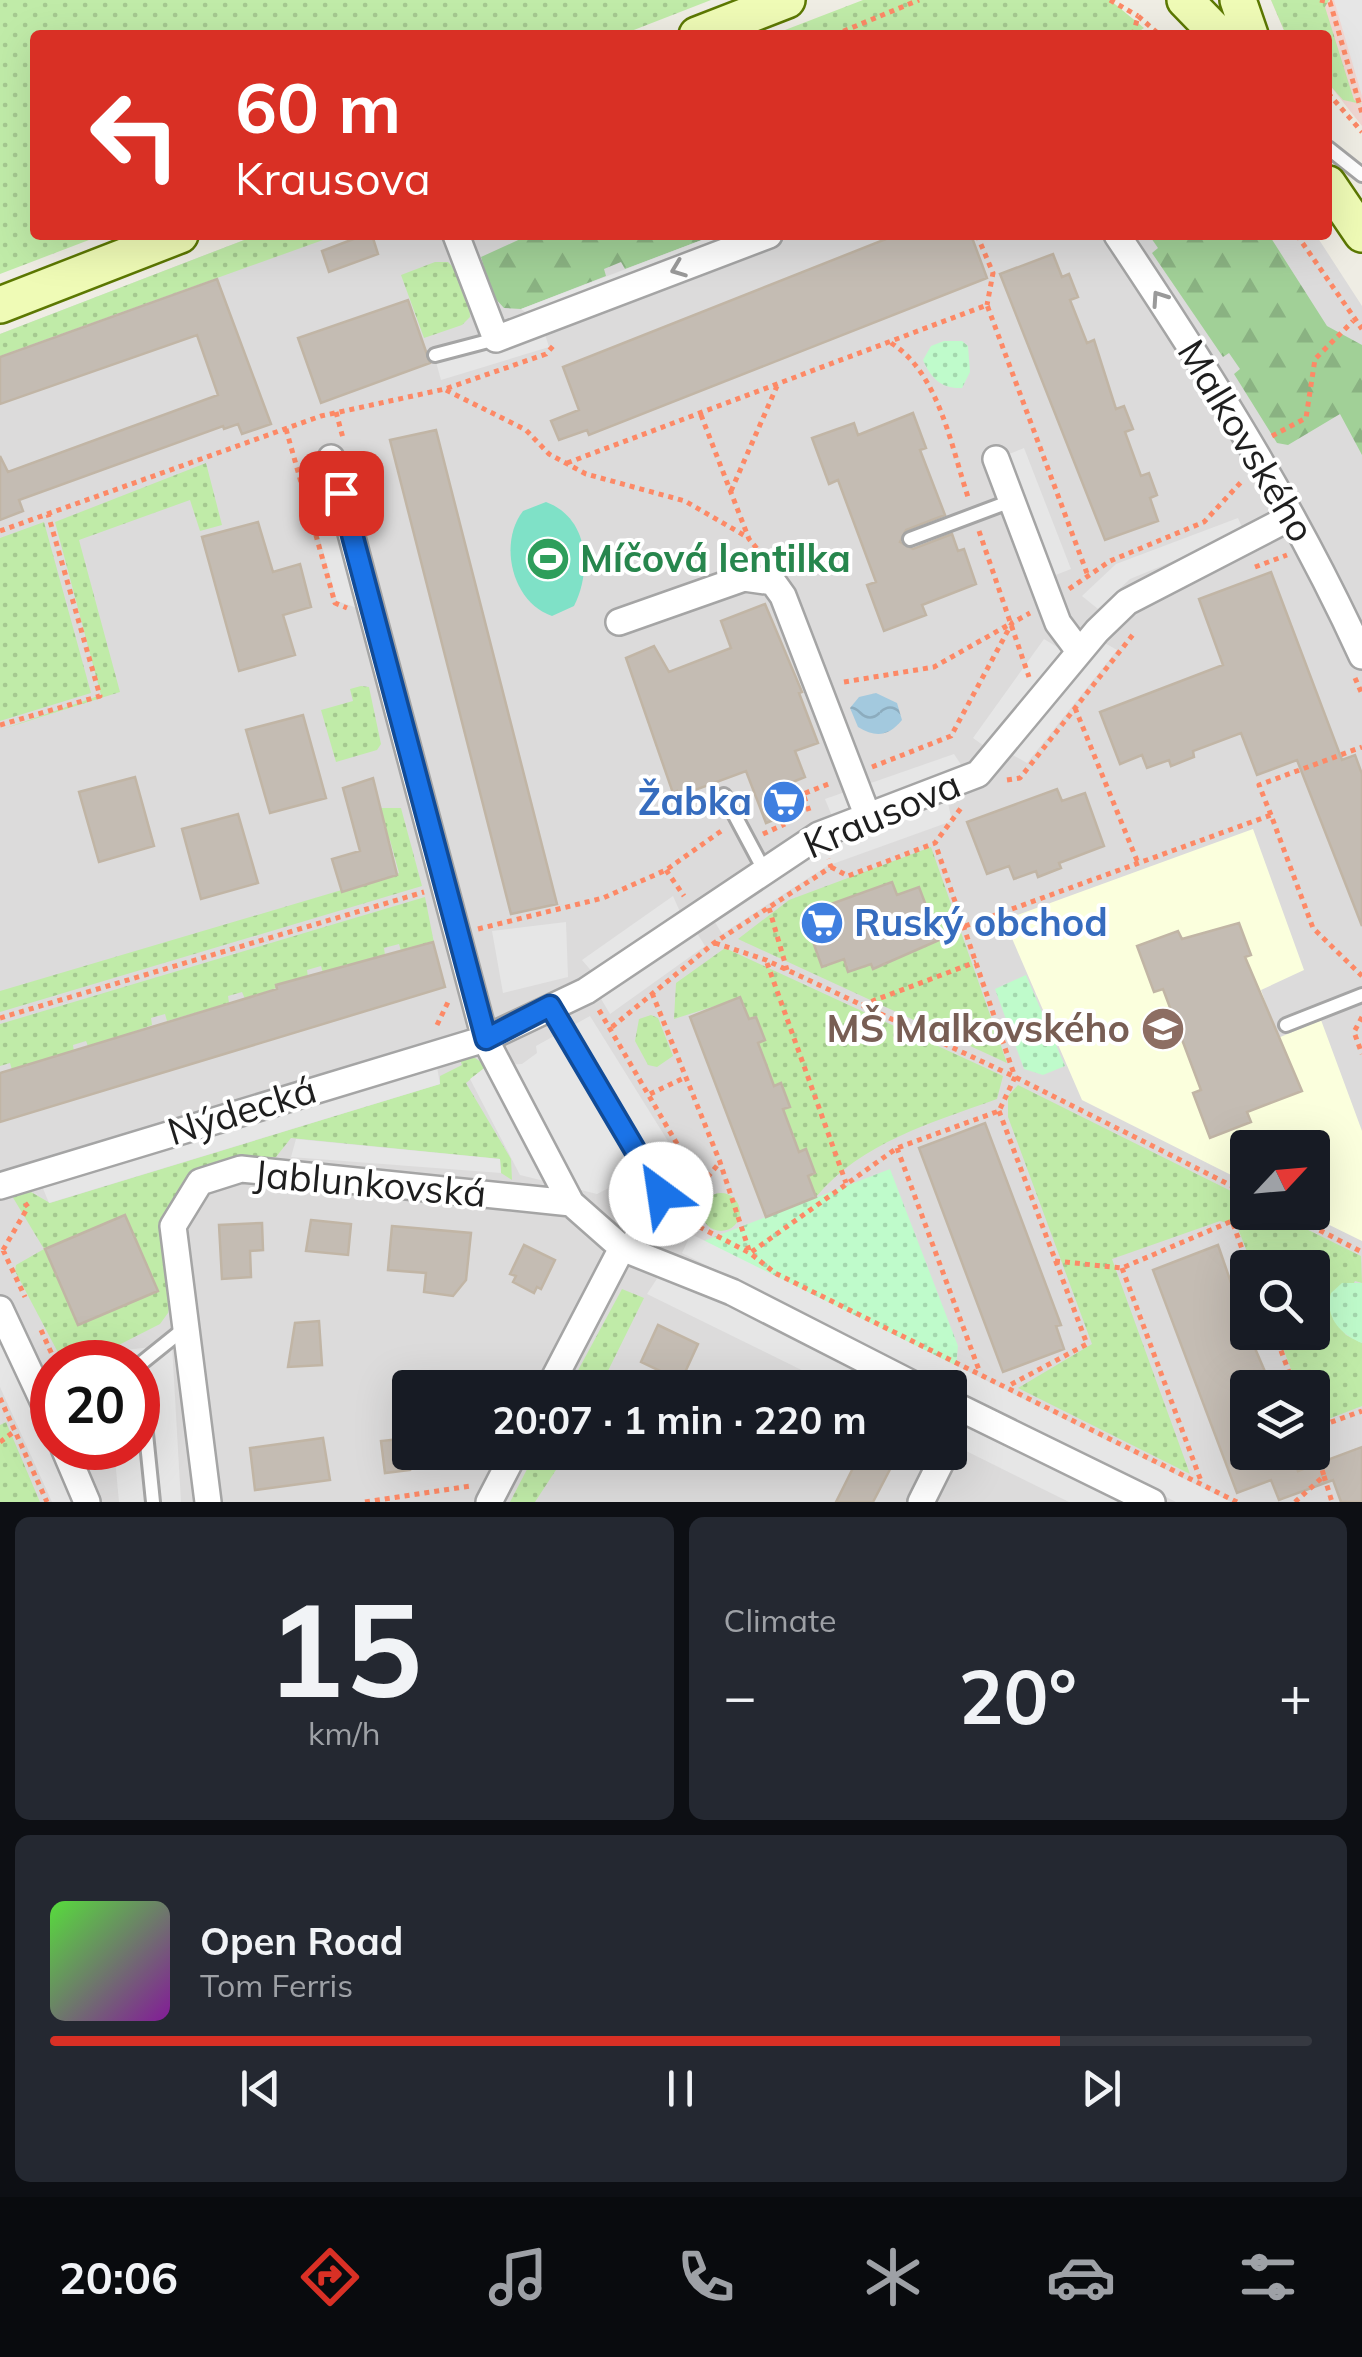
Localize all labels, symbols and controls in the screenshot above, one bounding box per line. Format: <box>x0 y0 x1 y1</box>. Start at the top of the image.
text: 60 m <box>235 63 401 151</box>
icon: left <box>70 70 200 200</box>
text: Krausova <box>235 150 431 206</box>
one-way arrow <box>671 257 688 278</box>
one-way arrow <box>1153 290 1171 309</box>
street label: Malkovského <box>1168 331 1326 550</box>
pin <box>299 451 384 536</box>
icon: arrive <box>314 466 369 521</box>
place label: Míčová lentilka <box>580 534 851 582</box>
sports icon: Míčová lentilka <box>525 536 571 582</box>
street label: Krausova <box>796 760 967 868</box>
place label: Žabka <box>638 777 752 825</box>
supermarket icon: Žabka <box>761 779 807 825</box>
place label: Ruský obchod <box>854 898 1108 946</box>
supermarket icon: Ruský obchod <box>799 900 845 946</box>
place label: MŠ Malkovského <box>827 1004 1130 1052</box>
school or university icon: MŠ Malkovského <box>1140 1006 1186 1052</box>
street label: Nýdecká <box>162 1065 322 1155</box>
north arrow <box>1230 1130 1330 1230</box>
map controls <box>1230 1130 1330 1470</box>
position arrow <box>609 1142 713 1246</box>
street label: Jablunkovská <box>252 1149 488 1217</box>
button: search <box>1230 1250 1330 1350</box>
speed limit sign: 20 <box>30 1340 160 1470</box>
button: layers <box>1230 1370 1330 1470</box>
text: 20:07 · 1 min · 220 m <box>492 1396 867 1444</box>
text: 15 <box>266 1566 422 1730</box>
text: Climate <box>724 1600 836 1640</box>
text: 20° <box>959 1649 1077 1743</box>
text: − <box>724 1661 757 1730</box>
text: + <box>1279 1661 1312 1730</box>
text: km/h <box>308 1713 380 1753</box>
text: Open Road <box>200 1917 403 1965</box>
text: Tom Ferris <box>200 1965 353 2005</box>
icon: previous <box>233 2061 288 2116</box>
icon: pause <box>653 2061 708 2116</box>
icon: next <box>1074 2061 1129 2116</box>
icon: directions <box>295 2242 365 2312</box>
icon: music <box>483 2242 553 2312</box>
icon: phone <box>671 2242 741 2312</box>
icon: climate <box>858 2242 928 2312</box>
icon: car <box>1046 2242 1116 2312</box>
icon: filters <box>1233 2242 1303 2312</box>
text: 20:06 <box>59 2249 178 2305</box>

